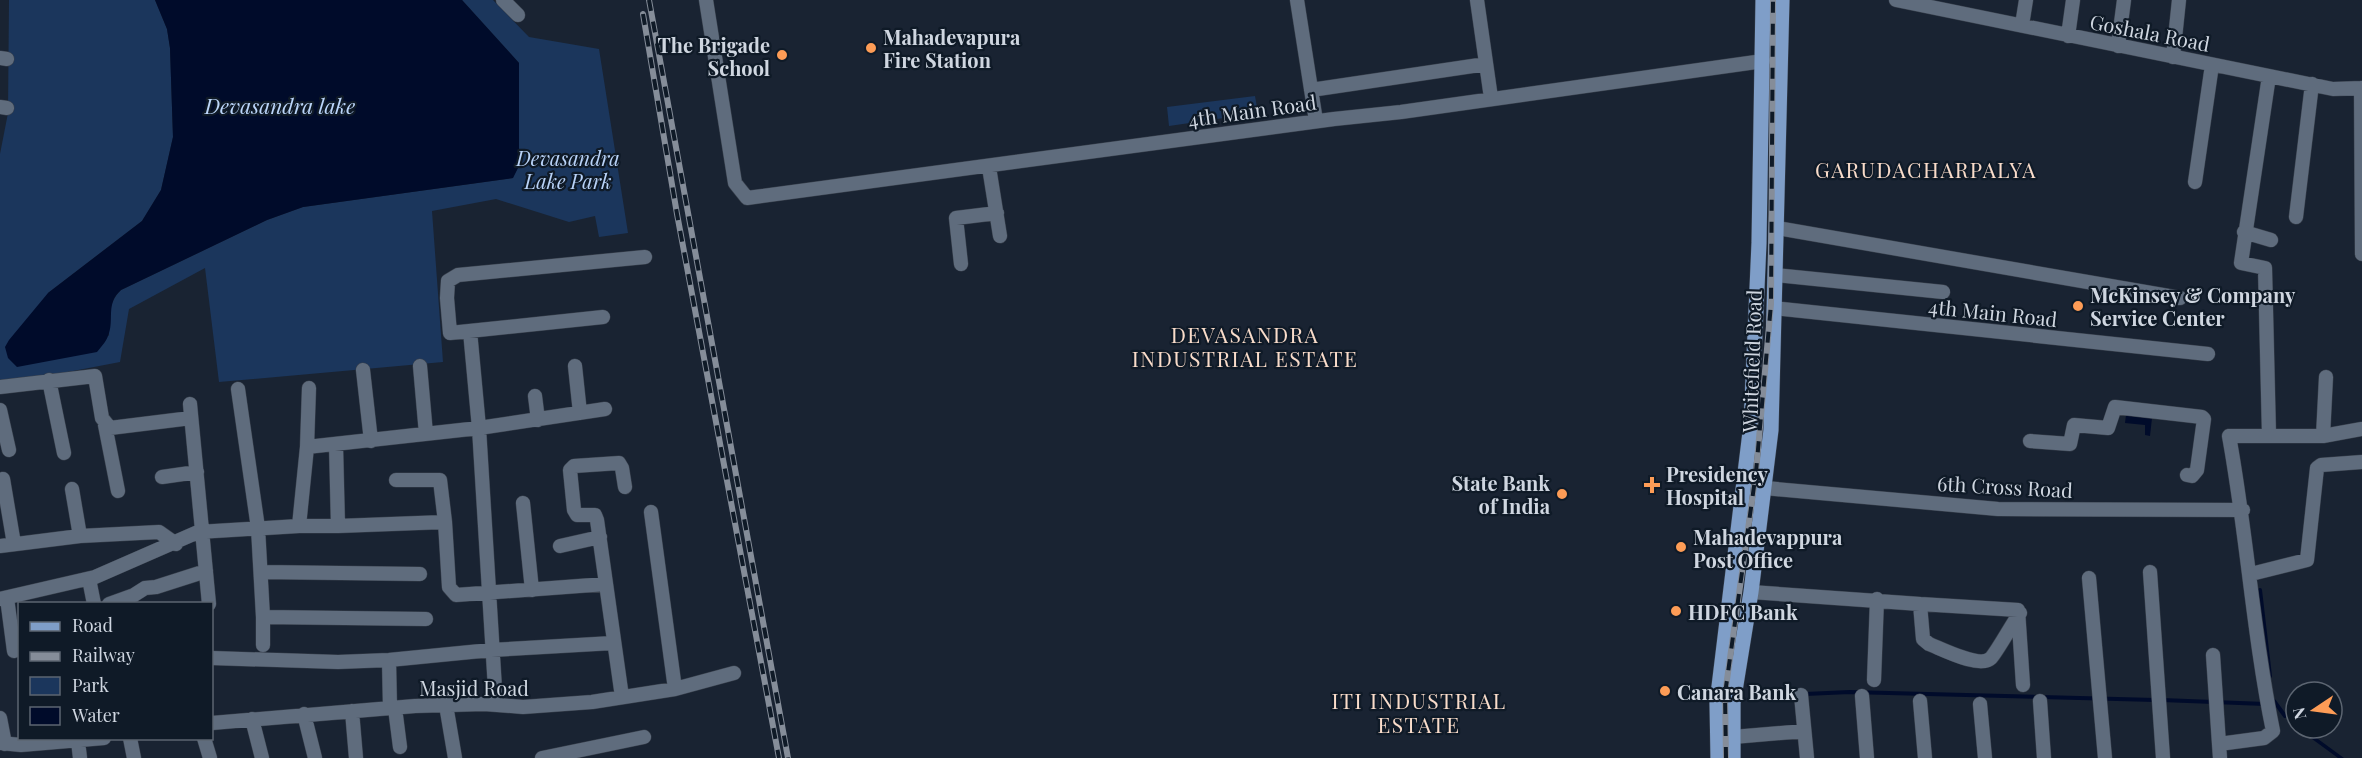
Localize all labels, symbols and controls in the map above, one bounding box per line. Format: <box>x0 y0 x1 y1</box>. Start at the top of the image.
street label: Goshala Road <box>2088 7 2213 57</box>
place label: Mahadevapura Fire Station <box>883 23 1021 73</box>
place label: The Brigade School <box>658 31 770 81</box>
marker: Mahadevapura Fire Station <box>864 41 878 55</box>
marker: The Brigade School <box>775 48 789 62</box>
street label: 4th Main Road <box>1186 88 1318 132</box>
water label: Devasandra lake <box>204 91 355 119</box>
park label: Devasandra Lake Park <box>515 144 620 194</box>
district label: GARUDACHARPALYA <box>1815 155 2037 183</box>
place label: McKinsey & Company Service Center <box>2090 281 2296 331</box>
street label: Whitefield Road <box>1735 289 1767 434</box>
street label: 4th Main Road <box>1927 292 2059 332</box>
marker: McKinsey & Company Service Center <box>2071 299 2085 313</box>
district label: DEVASANDRA INDUSTRIAL ESTATE <box>1132 320 1358 372</box>
place label: Presidency Hospital <box>1666 460 1769 510</box>
place label: State Bank of India <box>1451 469 1551 519</box>
street label: 6th Cross Road <box>1937 469 2074 503</box>
marker: Presidency Hospital <box>1643 476 1661 494</box>
marker: State Bank of India <box>1555 487 1569 501</box>
place label: Mahadevappura Post Office <box>1693 523 1843 573</box>
marker: Mahadevappura Post Office <box>1674 540 1688 554</box>
place label: HDFC Bank <box>1688 598 1798 625</box>
legend <box>18 602 213 740</box>
marker: HDFC Bank <box>1669 604 1683 618</box>
text: Road <box>72 613 113 637</box>
text: Railway <box>72 643 135 667</box>
text: Park <box>72 673 109 697</box>
street label: Masjid Road <box>419 674 529 701</box>
place label: Canara Bank <box>1677 678 1796 705</box>
north arrow <box>2284 680 2344 740</box>
marker: Canara Bank <box>1658 684 1672 698</box>
district label: ITI INDUSTRIAL ESTATE <box>1331 686 1507 738</box>
text: Water <box>71 703 120 727</box>
text: N <box>2287 705 2310 721</box>

